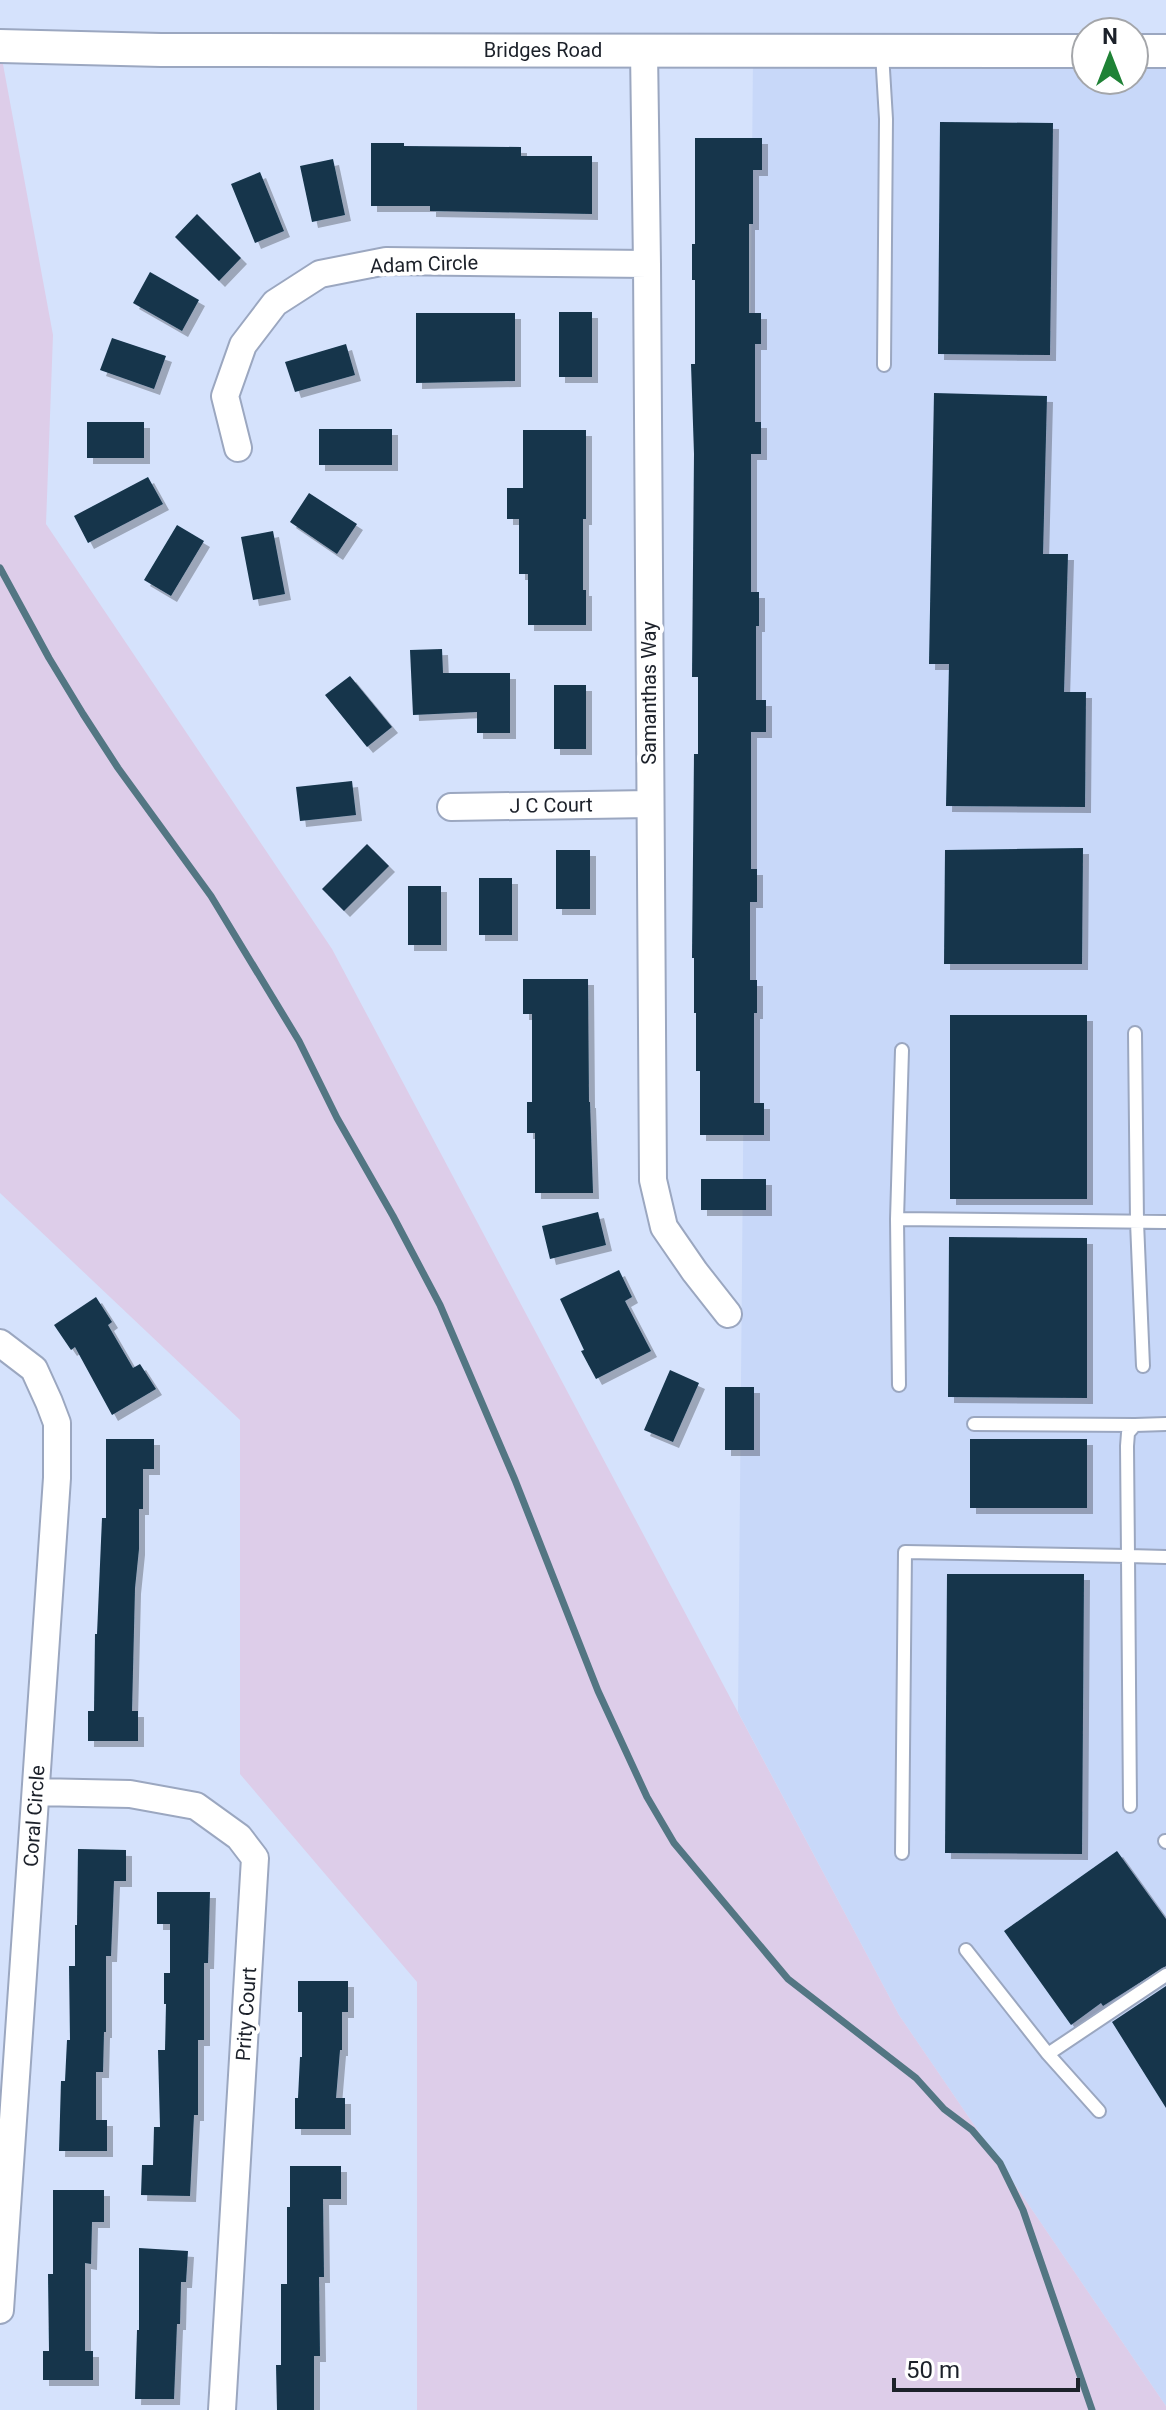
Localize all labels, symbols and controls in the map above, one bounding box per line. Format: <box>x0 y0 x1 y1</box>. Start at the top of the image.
north arrow <box>1070 16 1150 96</box>
text: N <box>1102 24 1118 49</box>
street label: Bridges Road <box>484 38 602 62</box>
street label: Adam Circle <box>370 250 478 278</box>
street label: Samanthas Way <box>637 621 661 765</box>
street label: J C Court <box>509 792 593 818</box>
street label: Coral Circle <box>18 1764 50 1868</box>
street label: Prity Court <box>231 1966 261 2062</box>
scale bar <box>894 2342 1078 2392</box>
text: 50 m <box>906 2356 960 2384</box>

